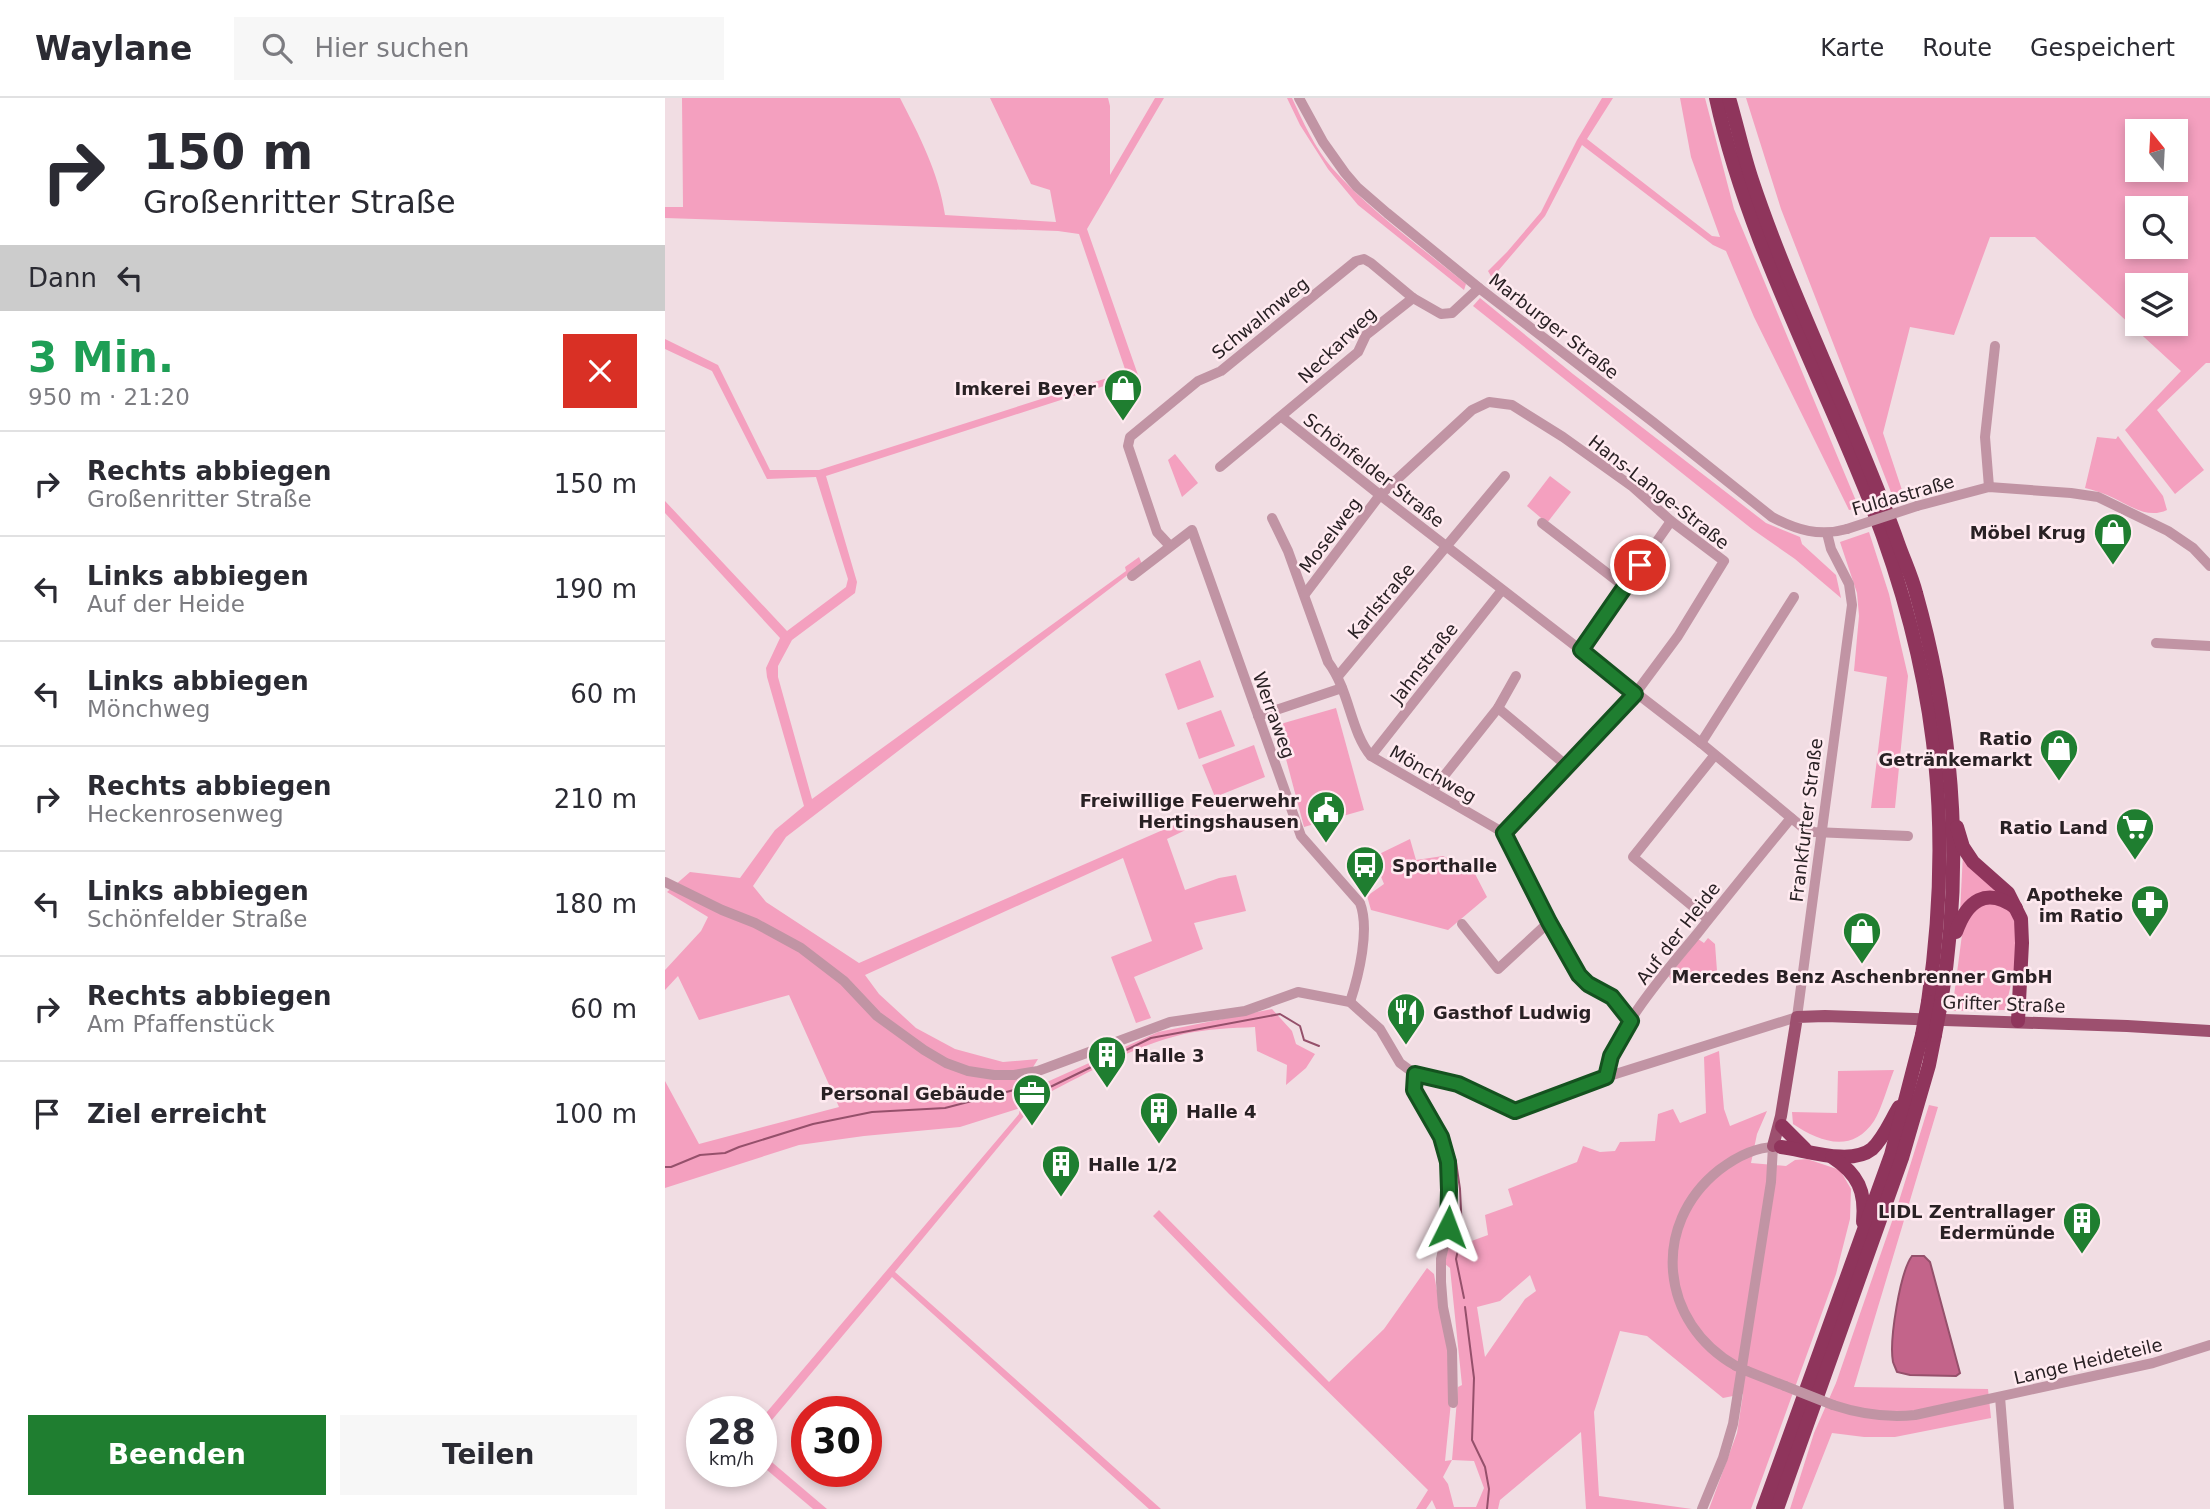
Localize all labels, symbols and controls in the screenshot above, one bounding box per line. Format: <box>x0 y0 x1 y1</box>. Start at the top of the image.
search box <box>234 17 724 80</box>
text: Waylane <box>35 29 192 68</box>
icon: search <box>258 29 296 67</box>
text: Hier suchen <box>314 33 469 63</box>
text: Karte <box>1820 34 1884 62</box>
text: Route <box>1922 34 1992 62</box>
text: Gespeichert <box>2030 34 2175 62</box>
north arrow <box>2125 119 2187 182</box>
map controls <box>2125 119 2188 336</box>
text: 150 m <box>143 124 313 181</box>
icon: right <box>28 126 119 217</box>
text: Großenritter Straße <box>143 183 456 221</box>
button: search <box>2125 196 2188 259</box>
icon: left <box>111 259 149 297</box>
text: Dann <box>28 263 97 293</box>
street label: Marburger Straße <box>1485 269 1623 383</box>
street label: Schwalmweg <box>1207 273 1313 363</box>
button: layers <box>2125 273 2188 336</box>
street label: Neckarweg <box>1294 303 1380 387</box>
text: 3 Min. <box>28 333 174 382</box>
button: close <box>563 334 637 408</box>
shop icon: Imkerei Beyer <box>1102 367 1144 422</box>
place label: Imkerei Beyer <box>955 378 1096 399</box>
text: 950 m · 21:20 <box>28 384 190 410</box>
street label: Schönfelder Straße <box>1300 409 1448 531</box>
street label: Hans-Lange-Straße <box>1585 431 1733 553</box>
text: Rechts abbiegen <box>87 456 332 486</box>
icon: right <box>28 465 66 503</box>
text: 150 m <box>554 469 637 499</box>
street label: Fuldastraße <box>1849 470 1957 520</box>
text: Großenritter Straße <box>87 486 312 512</box>
street label: Moselweg <box>1295 493 1365 577</box>
shop icon: Möbel Krug <box>2092 511 2134 566</box>
place label: Möbel Krug <box>1970 522 2086 543</box>
pin <box>1610 535 1670 595</box>
icon: arrive <box>1621 546 1659 584</box>
street label: Karlstraße <box>1343 559 1419 643</box>
text: Links abbiegen <box>87 561 309 591</box>
icon: left <box>28 570 66 608</box>
text: 190 m <box>554 574 637 604</box>
text: Auf der Heide <box>87 591 245 617</box>
street label: Jahnstraße <box>1385 619 1462 708</box>
text: Links abbiegen <box>87 666 309 696</box>
street label: Werraweg <box>1249 669 1299 761</box>
icon: left <box>28 675 66 713</box>
text: 60 m <box>570 679 637 709</box>
text: Mönchweg <box>87 696 210 722</box>
shop icon: Ratio Getränkemarkt <box>2038 727 2080 782</box>
place label: Ratio Getränkemarkt <box>1879 728 2032 770</box>
street label: Frankfurter Straße <box>1786 737 1826 903</box>
street label: Mönchweg <box>1386 741 1480 807</box>
text: Rechts abbiegen <box>87 771 332 801</box>
icon: right <box>28 780 66 818</box>
text: 210 m <box>554 784 637 814</box>
public building icon: Freiwillige Feuerwehr Hertingshausen <box>1305 789 1347 844</box>
place label: Freiwillige Feuerwehr Hertingshausen <box>1080 790 1299 832</box>
text: Heckenrosenweg <box>87 801 284 827</box>
supermarket icon: Ratio Land <box>2114 806 2156 861</box>
place label: Ratio Land <box>1999 817 2108 838</box>
bus stop icon: Sporthalle <box>1344 844 1386 899</box>
place label: Sporthalle <box>1392 855 1497 876</box>
text: Links abbiegen <box>87 876 309 906</box>
street label: Auf der Heide <box>1632 878 1724 988</box>
pharmacy icon: Apotheke im Ratio <box>2129 883 2171 938</box>
place label: Apotheke im Ratio <box>2026 884 2123 926</box>
icon: left <box>28 885 66 923</box>
text: 180 m <box>554 889 637 919</box>
text: Schönfelder Straße <box>87 906 307 932</box>
shop icon: Mercedes Benz Aschenbrenner GmbH <box>1841 910 1883 965</box>
place label: Mercedes Benz Aschenbrenner GmbH <box>1671 966 2053 987</box>
text: Rechts abbiegen <box>87 981 332 1011</box>
icon: right <box>28 990 66 1028</box>
restaurant icon: Gasthof Ludwig <box>1385 991 1427 1046</box>
street label: Grifter Straße <box>1942 991 2066 1017</box>
text: 60 m <box>570 994 637 1024</box>
place label: Gasthof Ludwig <box>1433 1002 1591 1023</box>
text: Am Pfaffenstück <box>87 1011 275 1037</box>
building icon: Halle 3 <box>1086 1034 1128 1089</box>
place label: Halle 3 <box>1134 1045 1205 1066</box>
office icon: Personal Gebäude <box>1011 1072 1053 1127</box>
place label: Personal Gebäude <box>820 1083 1005 1104</box>
building icon: Halle 4 <box>1138 1090 1180 1145</box>
icon: arrive <box>28 1095 66 1133</box>
text: Ziel erreicht <box>87 1099 267 1129</box>
text: 100 m <box>554 1099 637 1129</box>
place label: Halle 4 <box>1186 1101 1257 1122</box>
building icon: Halle 1/2 <box>1040 1143 1082 1198</box>
place label: Halle 1/2 <box>1088 1154 1178 1175</box>
position arrow <box>1411 1190 1485 1264</box>
building icon: LIDL Zentrallager Edermünde <box>2061 1200 2103 1255</box>
place label: LIDL Zentrallager Edermünde <box>1878 1201 2055 1243</box>
street label: Lange Heideteile <box>2012 1334 2164 1388</box>
speed limit sign: 30 <box>791 1396 882 1487</box>
text: 28 <box>707 1412 756 1452</box>
button: Beenden <box>28 1415 326 1495</box>
button: Teilen <box>340 1415 637 1495</box>
text: km/h <box>709 1448 754 1469</box>

